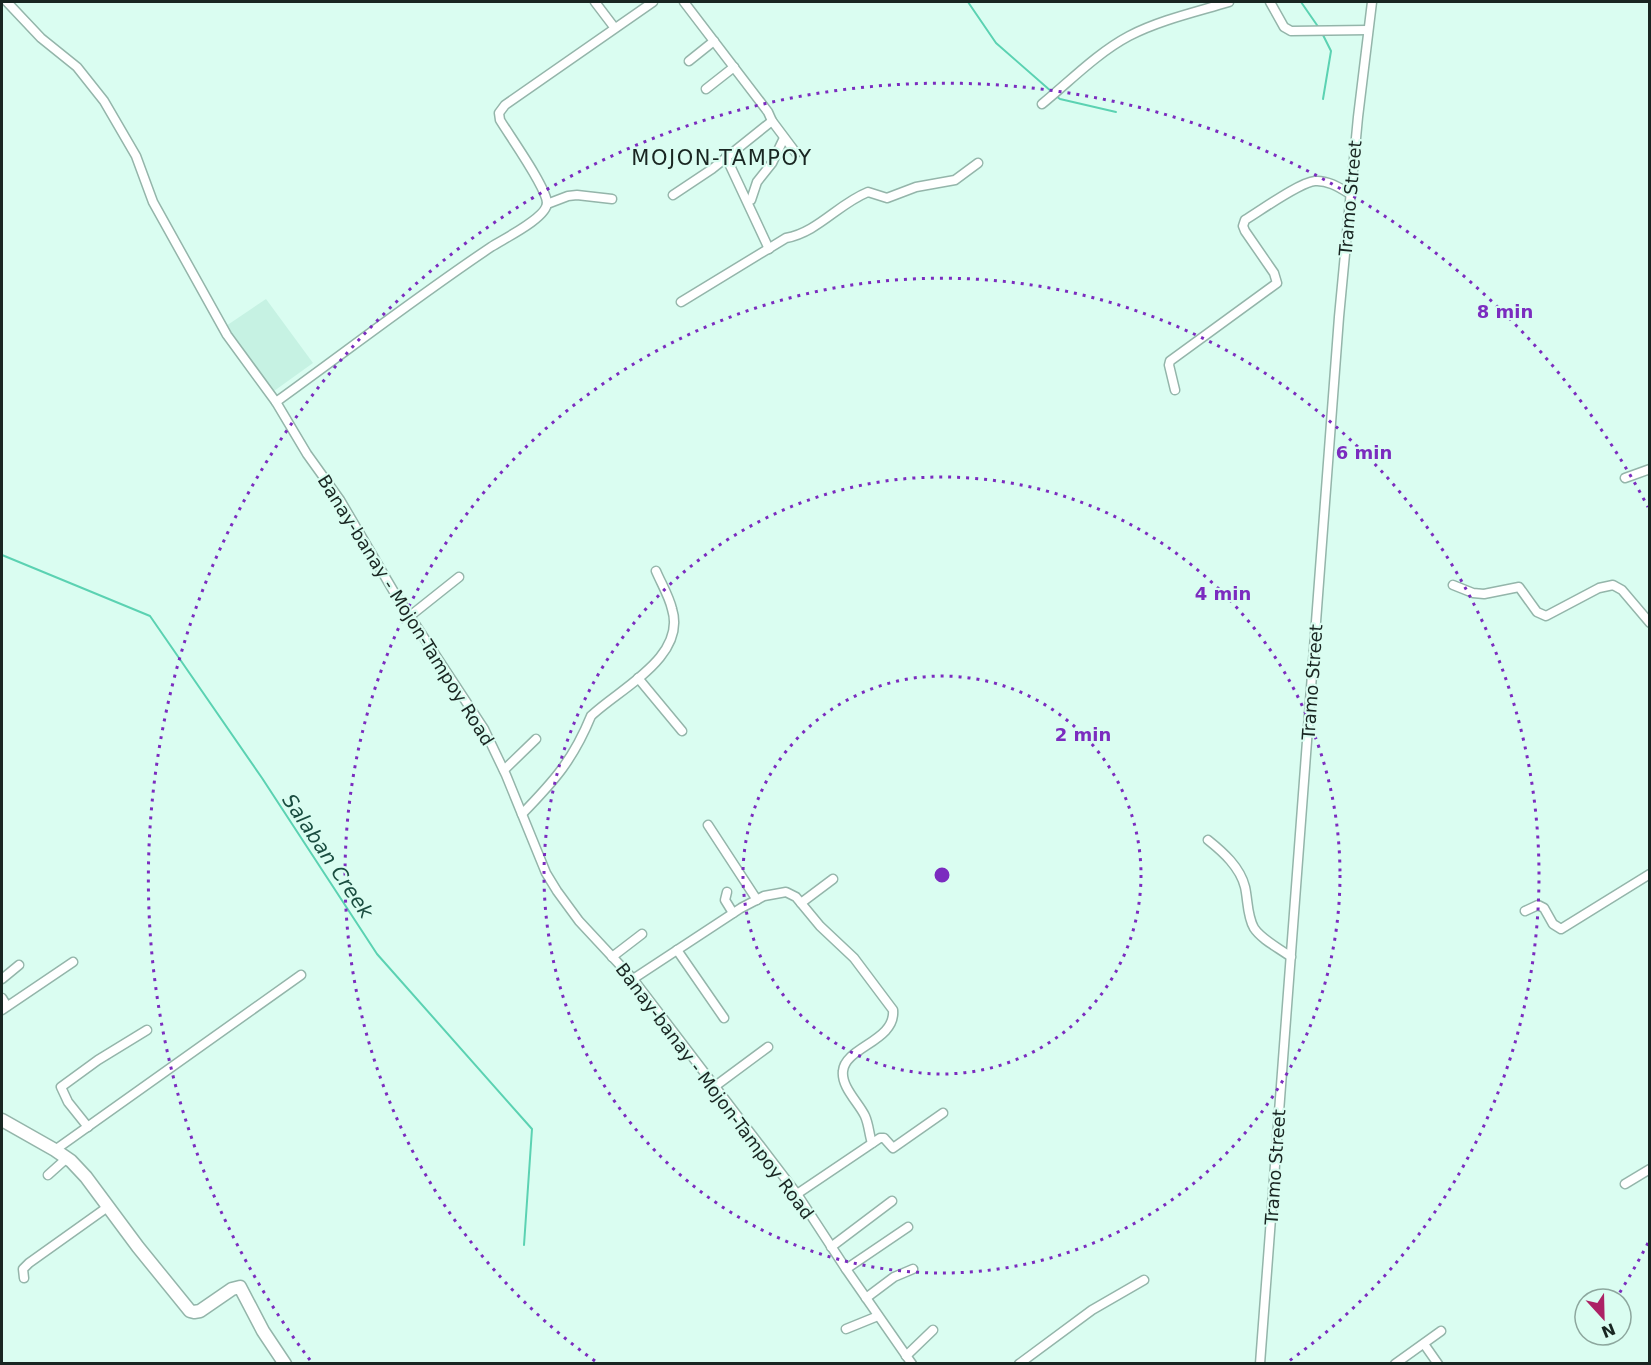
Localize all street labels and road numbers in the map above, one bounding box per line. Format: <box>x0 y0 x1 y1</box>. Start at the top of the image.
street label: Tramo Street <box>1334 139 1366 258</box>
street label: Banay-banay - Mojon-Tampoy Road <box>313 471 499 749</box>
street label: Tramo Street <box>1297 624 1327 741</box>
street label: Banay-banay - Mojon-Tampoy Road <box>612 959 818 1223</box>
street label: Tramo Street <box>1260 1109 1290 1226</box>

